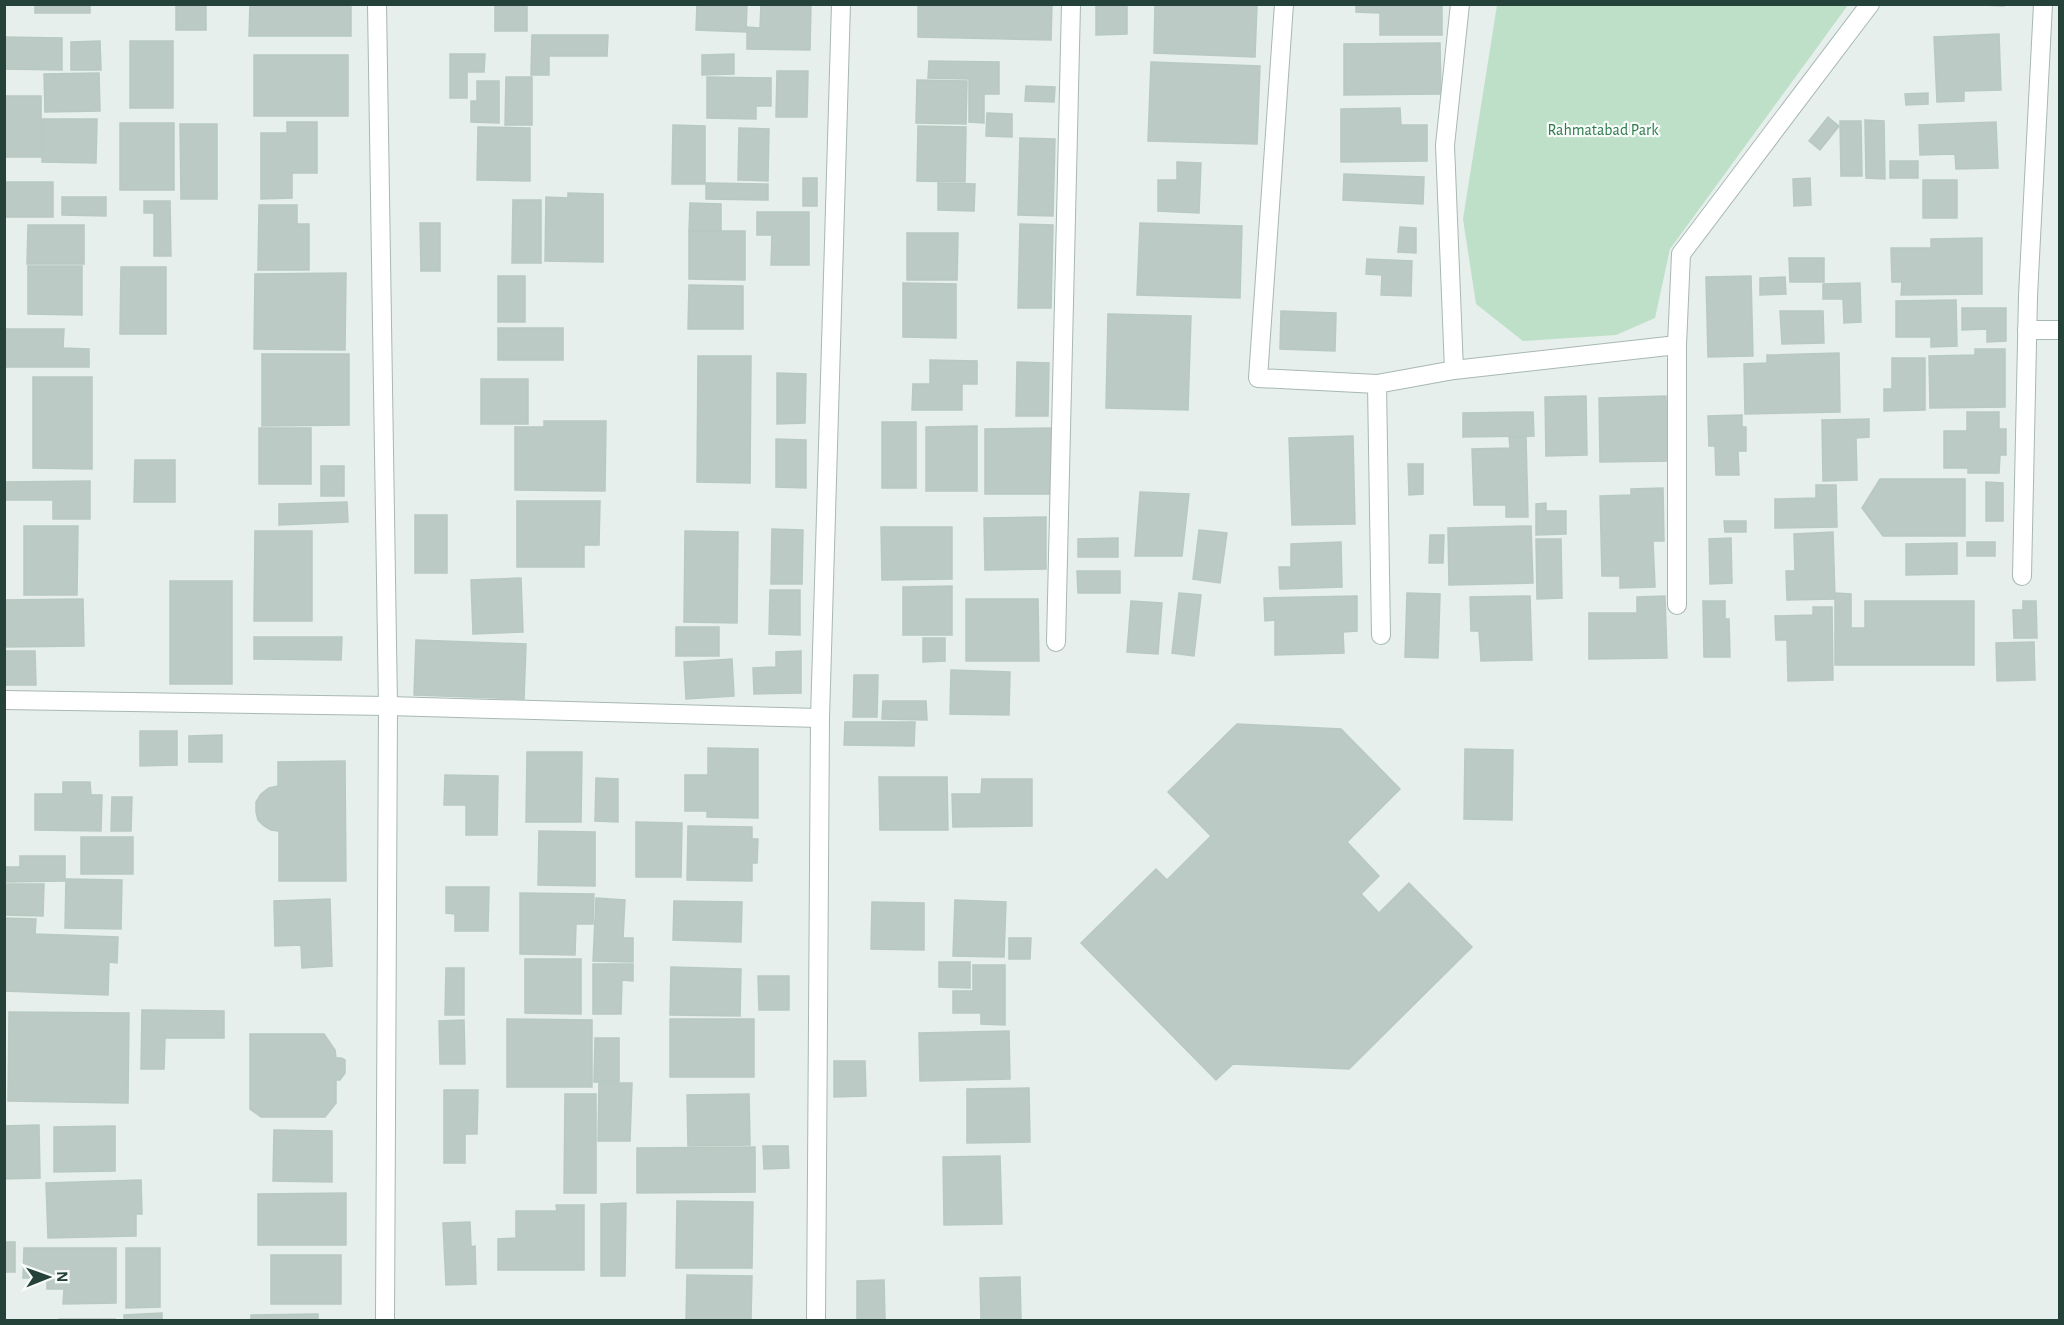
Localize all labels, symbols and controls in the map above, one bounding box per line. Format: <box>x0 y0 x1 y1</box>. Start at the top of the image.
park label: Rahmatabad Park <box>1548 122 1659 138</box>
north arrow <box>18 1247 78 1307</box>
text: N <box>54 1271 70 1282</box>

